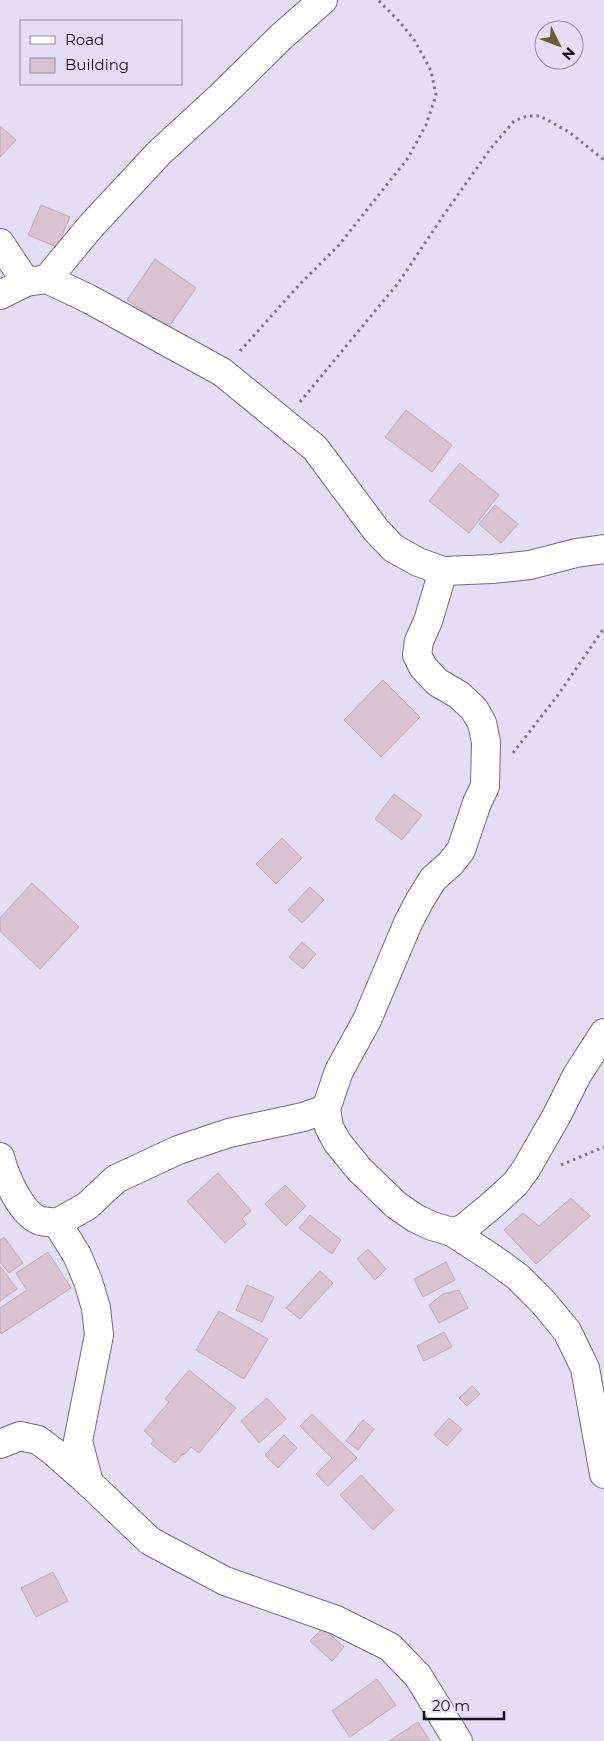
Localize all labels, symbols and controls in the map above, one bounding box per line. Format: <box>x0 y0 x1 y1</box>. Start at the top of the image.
legend <box>20 20 182 85</box>
north arrow <box>534 20 584 70</box>
text: Road <box>65 30 104 49</box>
text: N <box>558 43 579 64</box>
text: Building <box>65 55 129 74</box>
scale bar <box>424 1688 504 1720</box>
text: 20 m <box>432 1696 470 1715</box>

